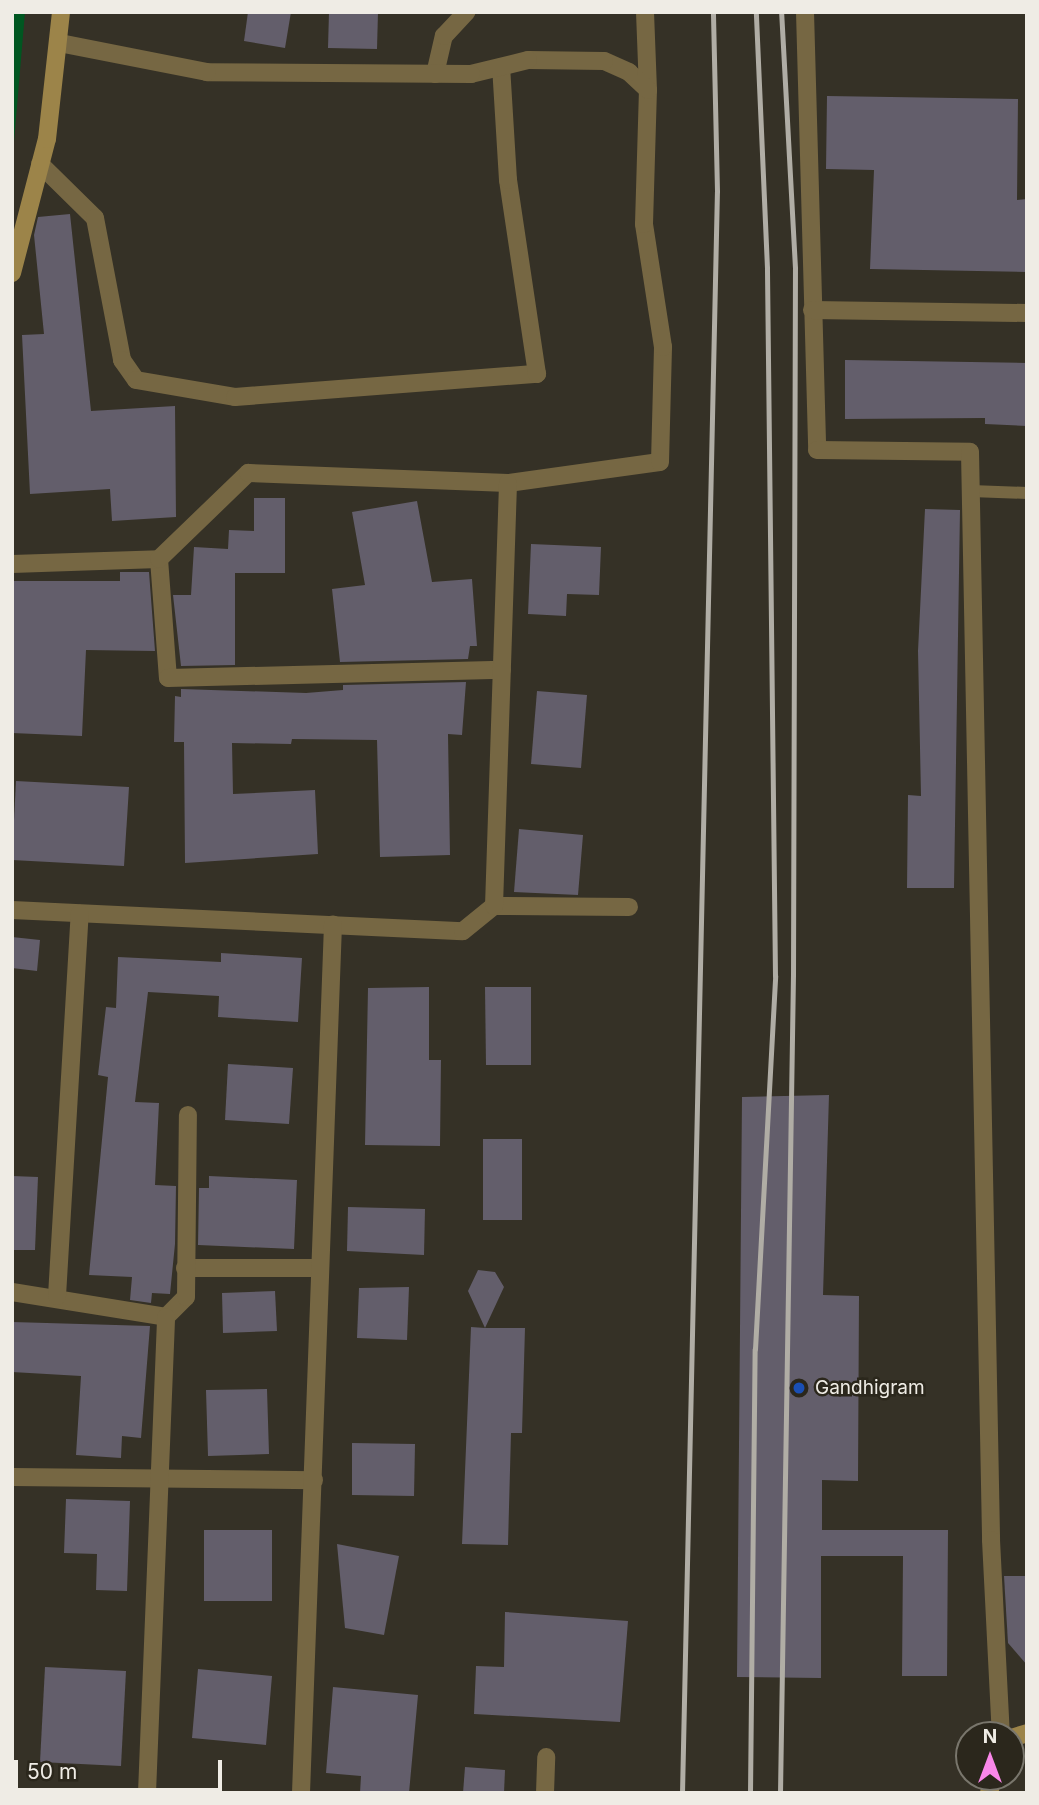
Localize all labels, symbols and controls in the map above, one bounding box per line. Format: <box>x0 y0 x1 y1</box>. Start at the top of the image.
place label: Gandhigram <box>815 1377 925 1399</box>
marker: Gandhigram <box>789 1378 809 1398</box>
north arrow <box>955 1721 1025 1791</box>
text: N <box>983 1725 997 1748</box>
scale bar <box>18 1745 226 1789</box>
text: 50 m <box>27 1759 77 1784</box>

